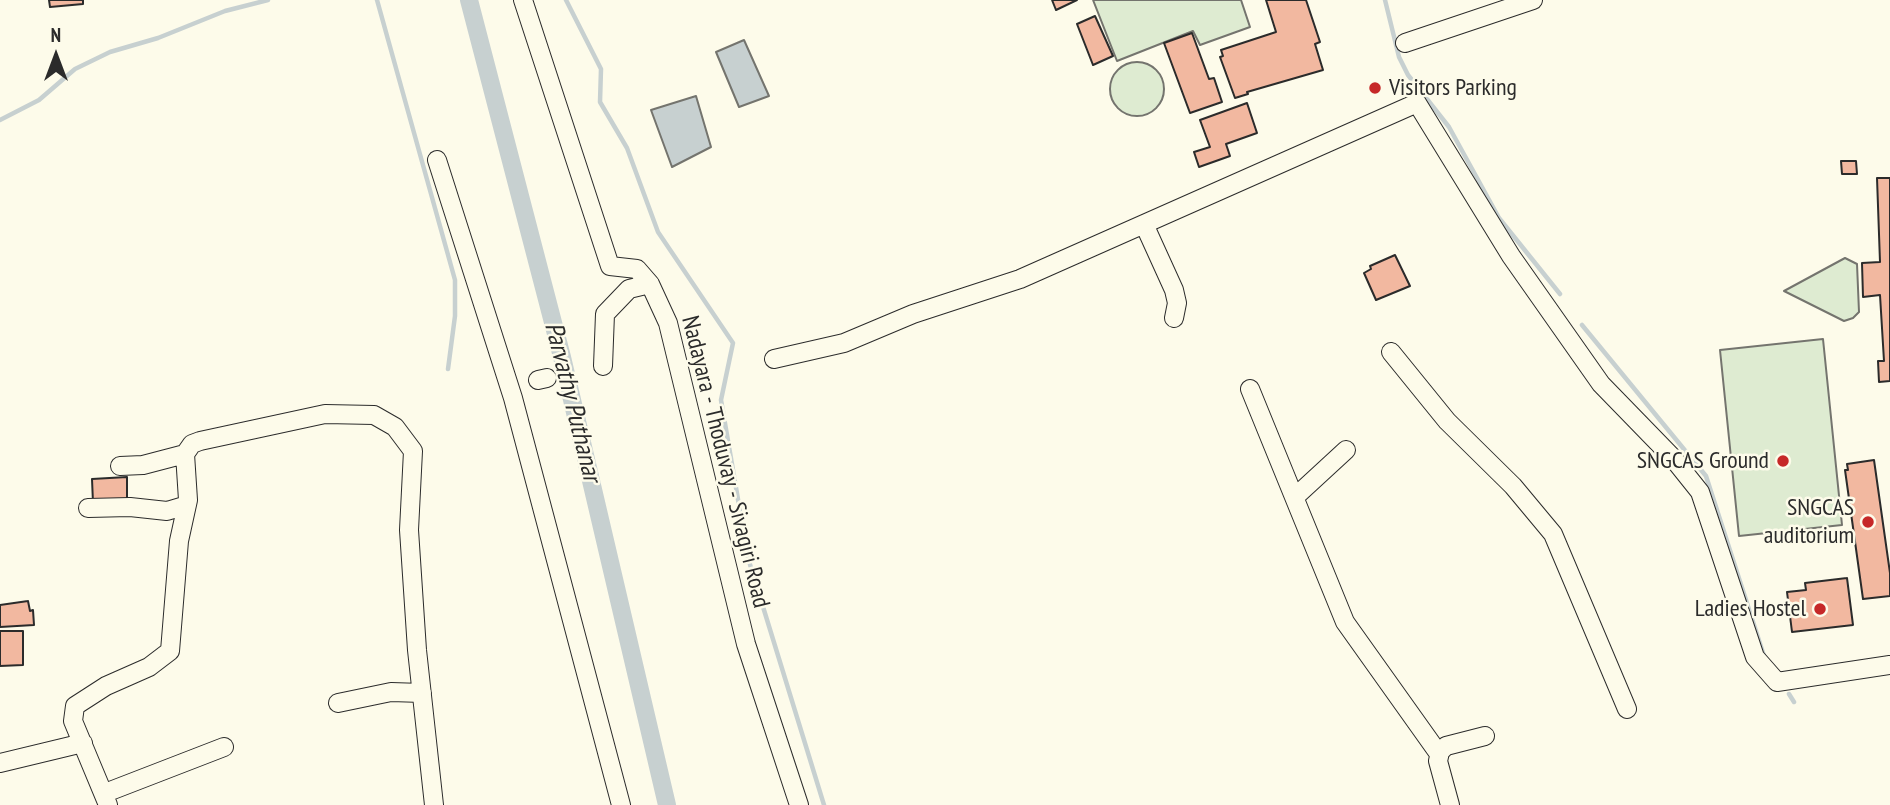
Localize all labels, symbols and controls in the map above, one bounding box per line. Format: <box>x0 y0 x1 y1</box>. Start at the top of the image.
north arrow <box>21 21 91 91</box>
text: N <box>51 23 61 47</box>
place label: Visitors Parking <box>1389 74 1517 102</box>
marker: Visitors Parking <box>1367 80 1383 96</box>
street label: Nadayara - Thoduvay - Sivagiri Road <box>675 313 775 611</box>
water label: Parvathy Puthanar <box>537 319 607 485</box>
place label: SNGCAS Ground <box>1637 447 1769 475</box>
marker: SNGCAS Ground <box>1775 453 1791 469</box>
place label: SNGCAS auditorium <box>1764 494 1854 550</box>
marker: SNGCAS auditorium <box>1860 514 1876 530</box>
place label: Ladies Hostel <box>1695 595 1806 623</box>
marker: Ladies Hostel <box>1812 601 1828 617</box>

